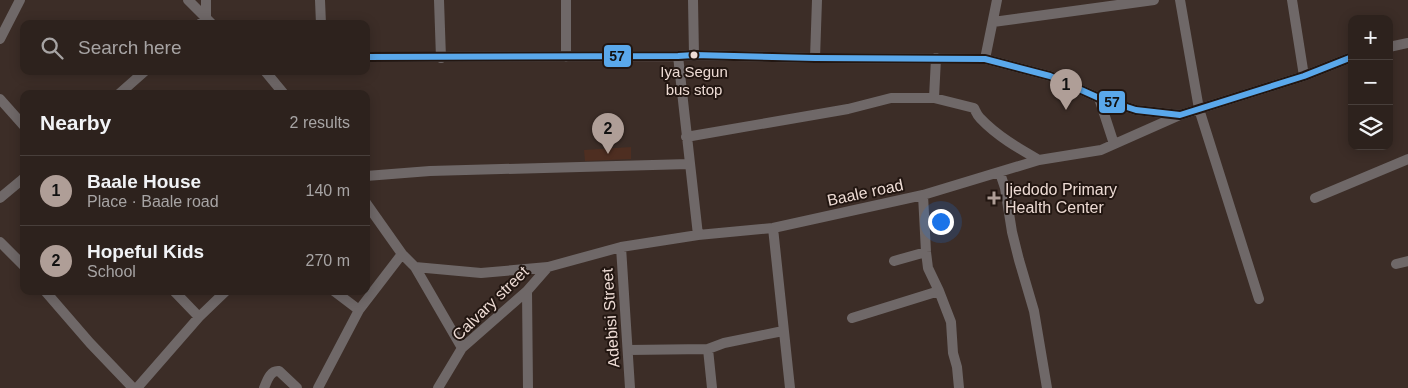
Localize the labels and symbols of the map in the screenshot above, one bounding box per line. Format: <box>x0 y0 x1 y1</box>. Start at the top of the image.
line badge: 57 <box>603 44 632 68</box>
text: 57 <box>609 48 625 64</box>
marker: Iya Segun bus stop <box>689 50 699 60</box>
place label: Iya Segun bus stop <box>660 63 728 98</box>
pin: 1 <box>1050 69 1082 110</box>
line badge: 57 <box>1098 90 1126 114</box>
text: 57 <box>1104 94 1120 110</box>
pin: 2 <box>592 113 624 154</box>
street label: Baale road <box>825 176 905 209</box>
place label: Ijedodo Primary Health Center <box>1005 181 1117 216</box>
marker: Ijedodo Primary Health Center <box>987 191 1001 205</box>
your location <box>928 209 954 235</box>
street label: Calvary street <box>449 263 532 344</box>
street label: Adebisi Street <box>599 267 622 368</box>

